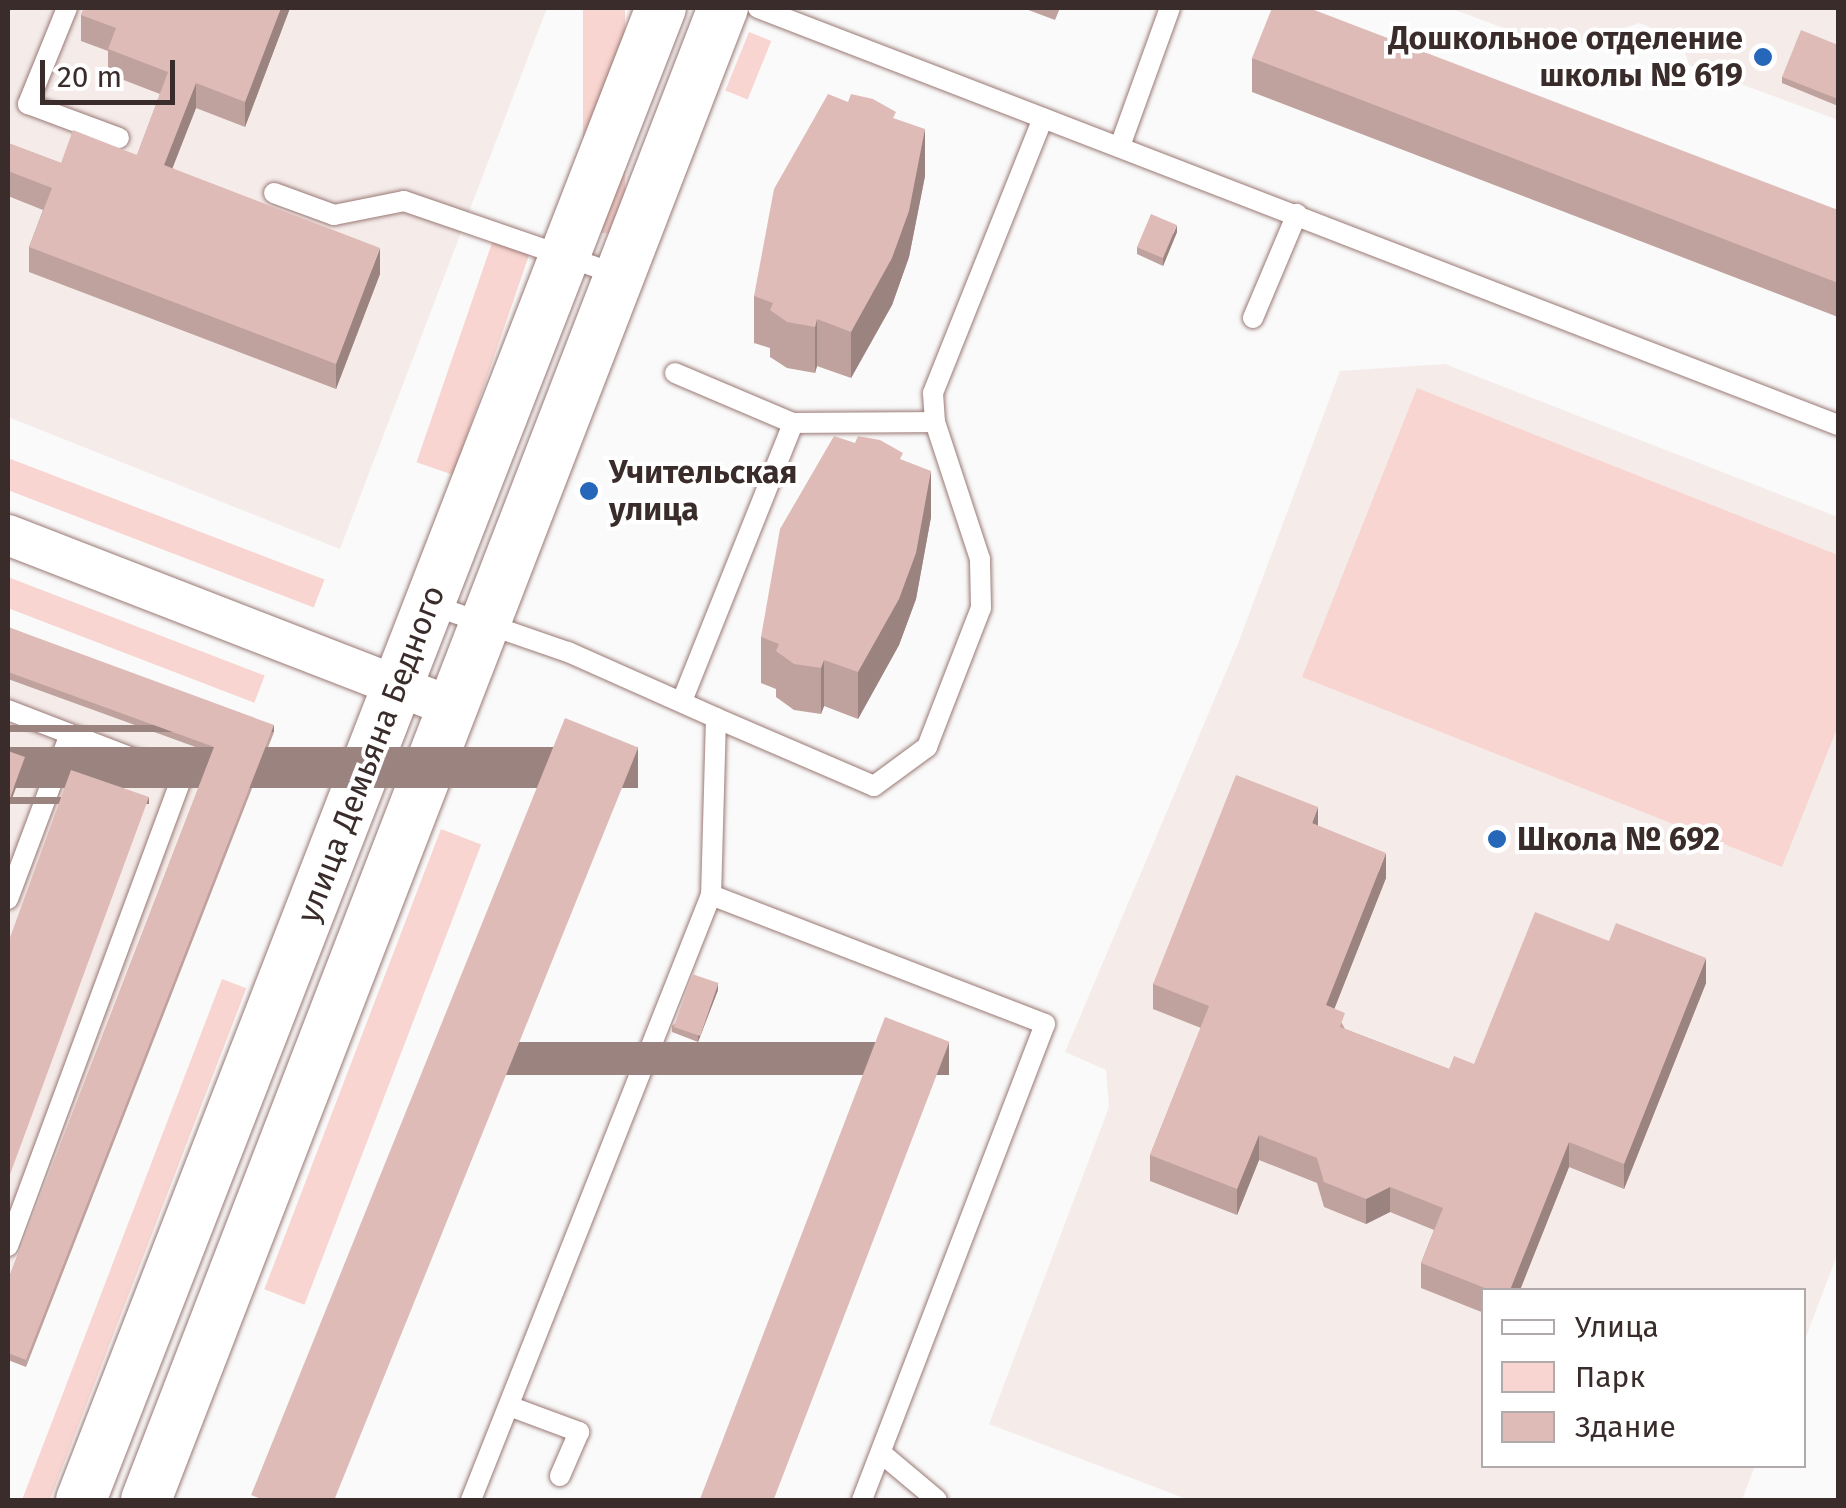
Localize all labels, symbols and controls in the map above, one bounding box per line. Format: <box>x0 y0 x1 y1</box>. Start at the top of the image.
place label: Дошкольное отделение школы № 619 <box>1388 20 1743 95</box>
scale bar <box>45 40 180 102</box>
marker: Дошкольное отделение школы № 619 <box>1752 46 1774 68</box>
text: 20 m <box>57 59 122 95</box>
place label: Учительская улица <box>609 454 797 529</box>
marker: Учительская улица <box>578 480 600 502</box>
street label: улица Демьяна Бедного <box>289 580 453 928</box>
place label: Школа № 692 <box>1517 820 1720 858</box>
marker: Школа № 692 <box>1486 828 1508 850</box>
legend <box>1481 1288 1806 1468</box>
text: Улица <box>1575 1309 1659 1345</box>
text: Парк <box>1575 1359 1645 1395</box>
text: Здание <box>1575 1409 1676 1445</box>

